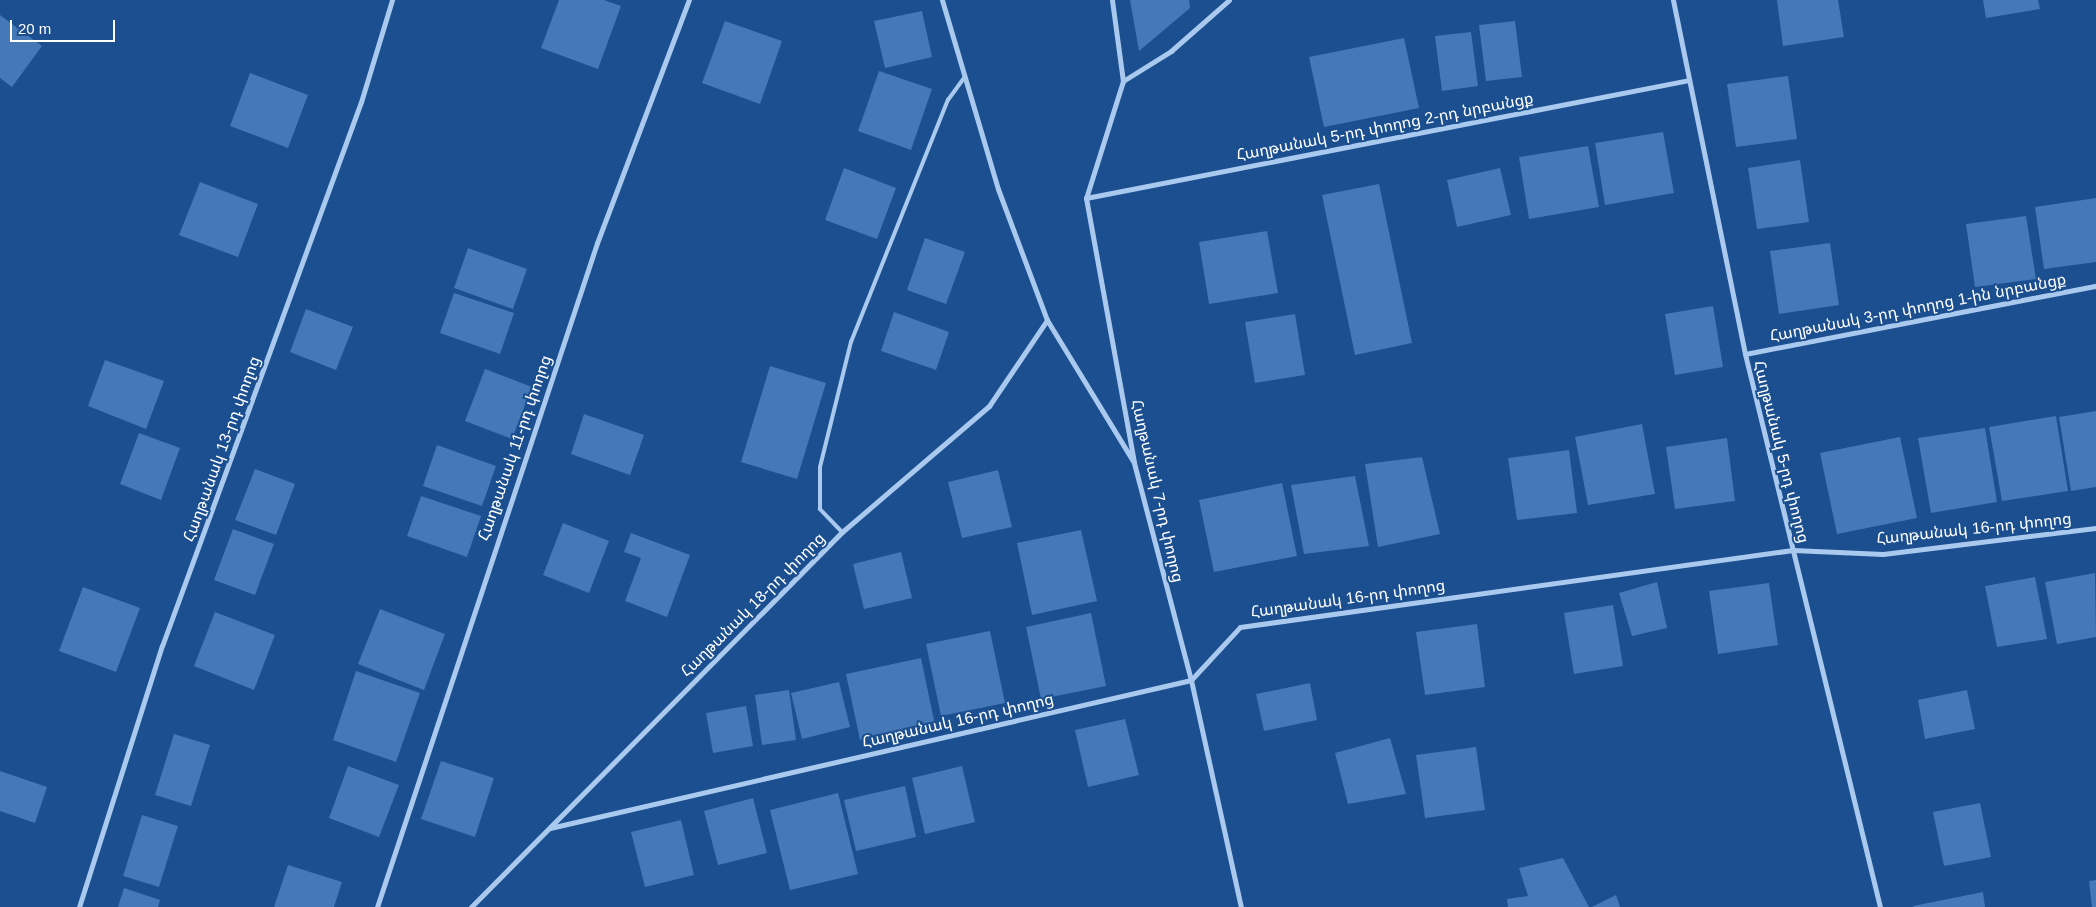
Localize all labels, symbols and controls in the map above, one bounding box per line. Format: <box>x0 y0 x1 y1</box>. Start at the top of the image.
scale bar <box>12 10 118 42</box>
text: 20 m <box>18 20 51 37</box>
street label: Հաղթանակ 5-րդ փողոց 2-րդ նրբանցք <box>1235 89 1535 165</box>
street label: Հաղթանակ 3-րդ փողոց 1-ին նրբանցք <box>1768 270 2068 346</box>
street label: Հաղթանակ 11-րդ փողոց <box>474 353 556 543</box>
street label: Հաղթանակ 13-րդ փողոց <box>179 354 265 544</box>
street label: Հաղթանակ 5-րդ փողոց <box>1749 359 1813 545</box>
street label: Հաղթանակ 7-րդ փողոց <box>1127 398 1187 584</box>
street label: Հաղթանակ 16-րդ փողոց <box>1875 509 2073 549</box>
street label: Հաղթանակ 18-րդ փողոց <box>677 529 829 681</box>
street label: Հաղթանակ 16-րդ փողոց <box>1250 576 1446 622</box>
street label: Հաղթանակ 16-րդ փողոց <box>860 690 1056 752</box>

